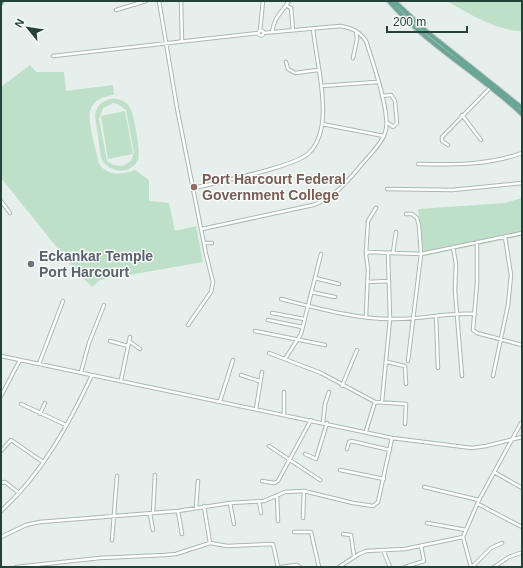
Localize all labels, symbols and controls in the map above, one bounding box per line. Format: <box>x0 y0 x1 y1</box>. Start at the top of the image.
north arrow <box>8 8 48 48</box>
scale bar <box>387 8 467 34</box>
text: 200 m <box>393 15 426 29</box>
text: N <box>12 17 27 29</box>
place label: Port Harcourt Federal Government College <box>202 171 346 203</box>
marker: Port Harcourt Federal Government College <box>189 182 199 192</box>
place label: Eckankar Temple Port Harcourt <box>39 248 153 280</box>
marker: Eckankar Temple Port Harcourt <box>26 259 36 269</box>

